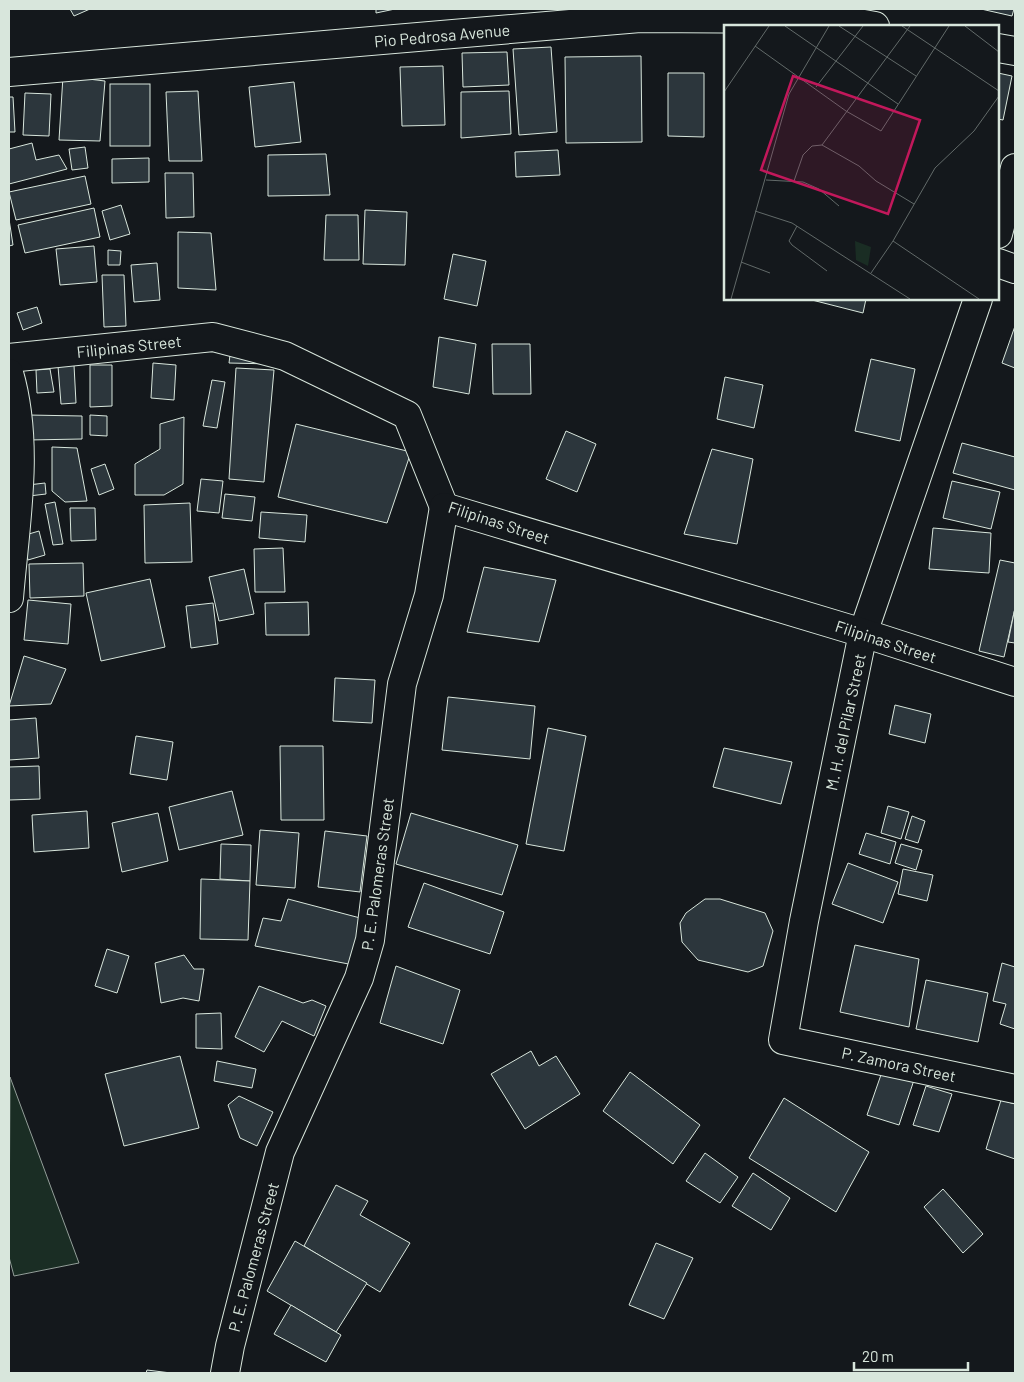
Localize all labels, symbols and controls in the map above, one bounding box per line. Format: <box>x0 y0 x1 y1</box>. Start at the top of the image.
street label: Pio Pedrosa Avenue <box>373 20 511 50</box>
inset map <box>724 25 999 300</box>
street label: Filipinas Street <box>76 331 182 361</box>
street label: Filipinas Street <box>446 497 552 547</box>
street label: Filipinas Street <box>833 616 939 666</box>
street label: M. H. del Pilar Street <box>821 652 869 792</box>
street label: P. E. Palomeras Street <box>357 796 397 952</box>
street label: P. Zamora Street <box>840 1043 958 1085</box>
street label: P. E. Palomeras Street <box>224 1180 282 1334</box>
scale bar <box>854 1340 968 1372</box>
text: 20 m <box>862 1347 894 1365</box>

